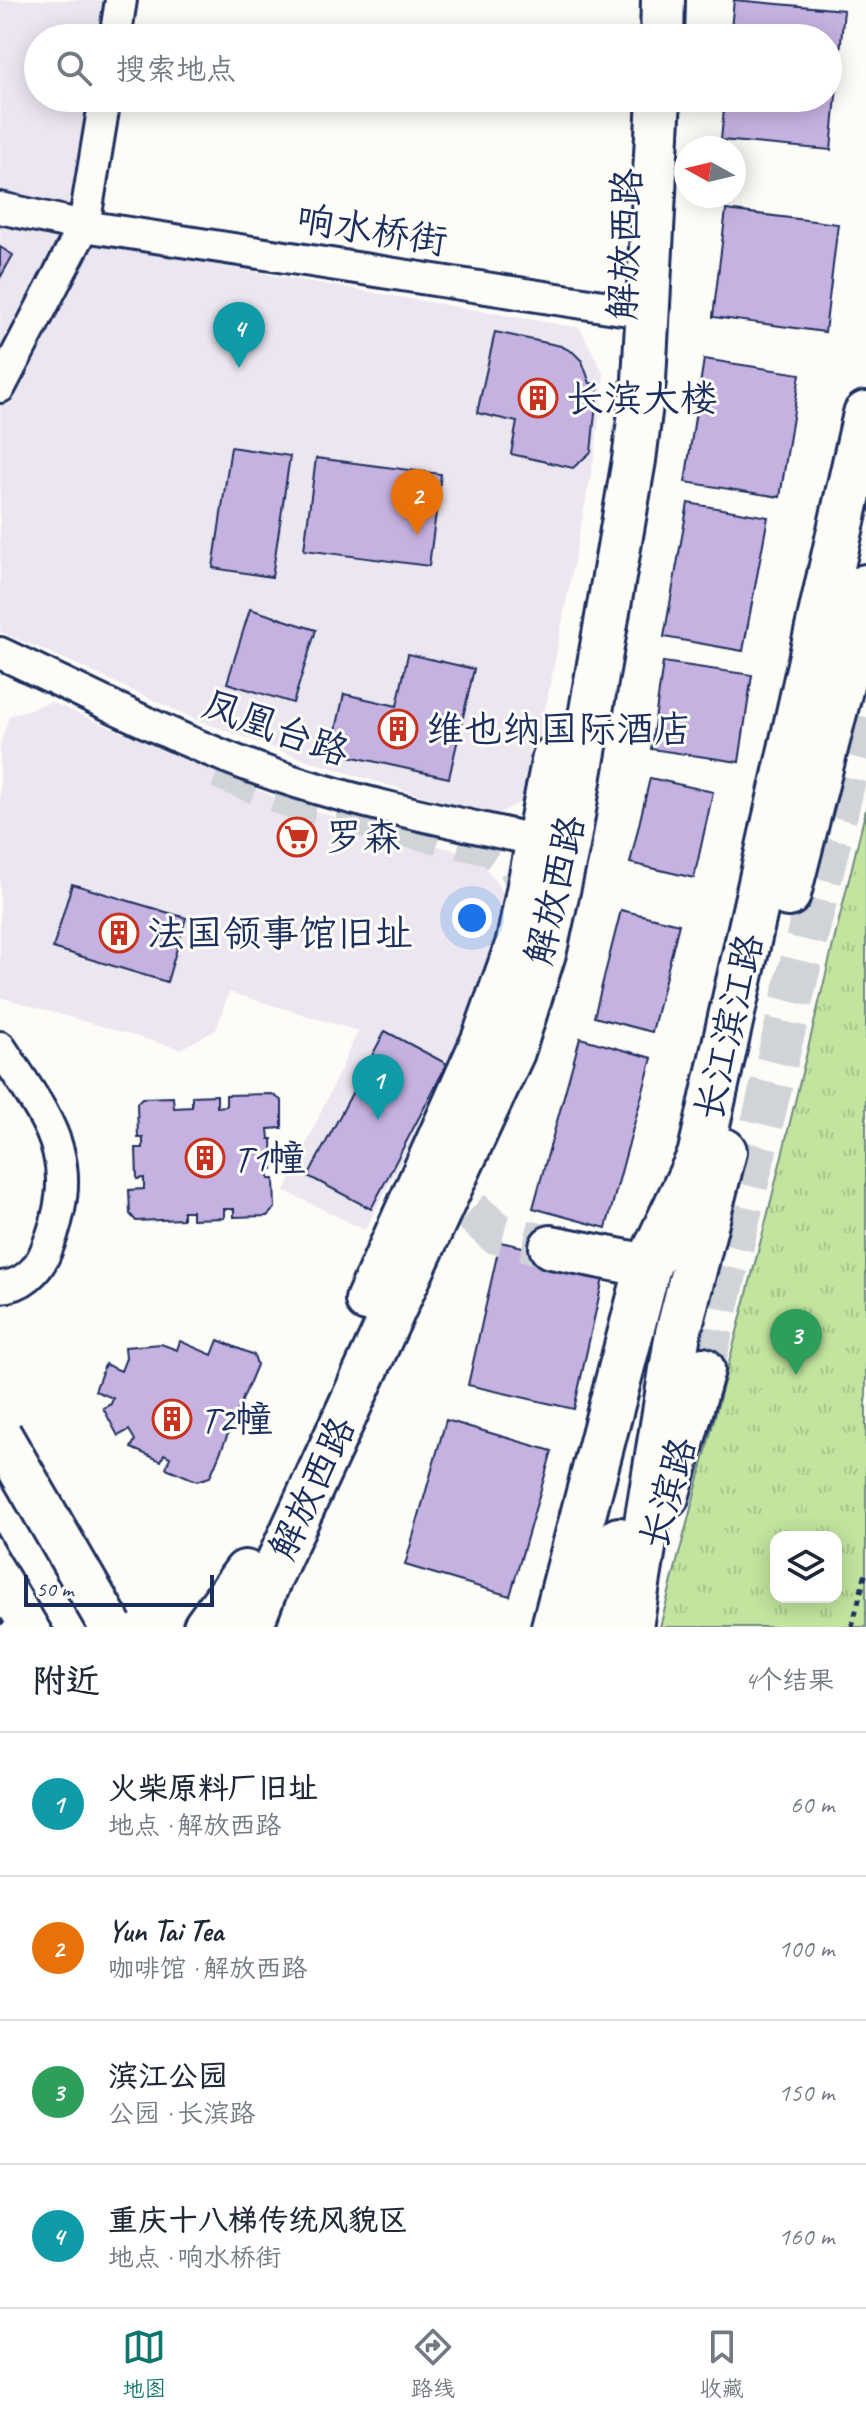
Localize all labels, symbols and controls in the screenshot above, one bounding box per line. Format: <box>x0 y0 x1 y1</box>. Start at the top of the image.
search box <box>24 24 842 112</box>
icon: search <box>52 46 96 90</box>
text: 搜索地点 <box>116 50 236 88</box>
north arrow <box>674 136 746 208</box>
street label: 解放西路 <box>599 167 651 321</box>
street label: 响水桥街 <box>293 195 451 265</box>
pin: 4 <box>213 302 265 368</box>
place label: 长滨大楼 <box>566 375 718 422</box>
building icon: 长滨大楼 <box>517 377 559 419</box>
pin: 2 <box>391 469 443 535</box>
street label: 凤凰台路 <box>197 680 355 776</box>
place label: 维也纳国际酒店 <box>426 706 692 753</box>
building icon: 维也纳国际酒店 <box>377 708 419 750</box>
street label: 解放西路 <box>515 811 595 969</box>
place label: 罗森 <box>325 814 401 861</box>
supermarket icon: 罗森 <box>276 816 318 858</box>
your location <box>452 898 492 938</box>
place label: 法国领事馆旧址 <box>147 910 413 957</box>
building icon: 法国领事馆旧址 <box>98 912 140 954</box>
street label: 长江滨江路 <box>685 929 773 1125</box>
pin: 1 <box>352 1054 404 1120</box>
place label: T1幢 <box>233 1135 306 1182</box>
building icon: T1幢 <box>184 1137 226 1179</box>
pin: 3 <box>770 1309 822 1375</box>
place label: T2幢 <box>200 1396 273 1443</box>
building icon: T2幢 <box>151 1398 193 1440</box>
street label: 解放西路 <box>259 1409 365 1567</box>
street label: 长滨路 <box>630 1432 706 1554</box>
map controls <box>770 1531 842 1603</box>
button: layers <box>770 1531 842 1603</box>
scale bar <box>24 1571 214 1607</box>
text: 50 m <box>36 1575 73 1603</box>
text: 附近 <box>32 1659 100 1702</box>
text: 4个结果 <box>744 1664 834 1697</box>
text: 火柴原料厂旧址 <box>108 1769 318 1807</box>
text: 1 <box>52 1788 64 1821</box>
text: 60 m <box>790 1788 834 1821</box>
text: 地点 · 解放西路 <box>108 1809 281 1842</box>
text: Yun Tai Tea <box>108 1912 223 1950</box>
text: 2 <box>52 1932 64 1965</box>
text: 100 m <box>778 1932 834 1965</box>
text: 咖啡馆 · 解放西路 <box>108 1952 307 1985</box>
text: 滨江公园 <box>108 2057 228 2095</box>
text: 3 <box>52 2076 64 2109</box>
text: 150 m <box>778 2076 834 2109</box>
text: 公园 · 长滨路 <box>108 2097 255 2130</box>
text: 重庆十八梯传统风貌区 <box>108 2201 408 2239</box>
text: 4 <box>52 2220 64 2253</box>
text: 160 m <box>778 2220 834 2253</box>
text: 地点 · 响水桥街 <box>108 2241 281 2274</box>
tab: 地图 <box>122 2325 166 2403</box>
tab: 路线 <box>411 2325 455 2403</box>
tab: 收藏 <box>700 2325 744 2403</box>

